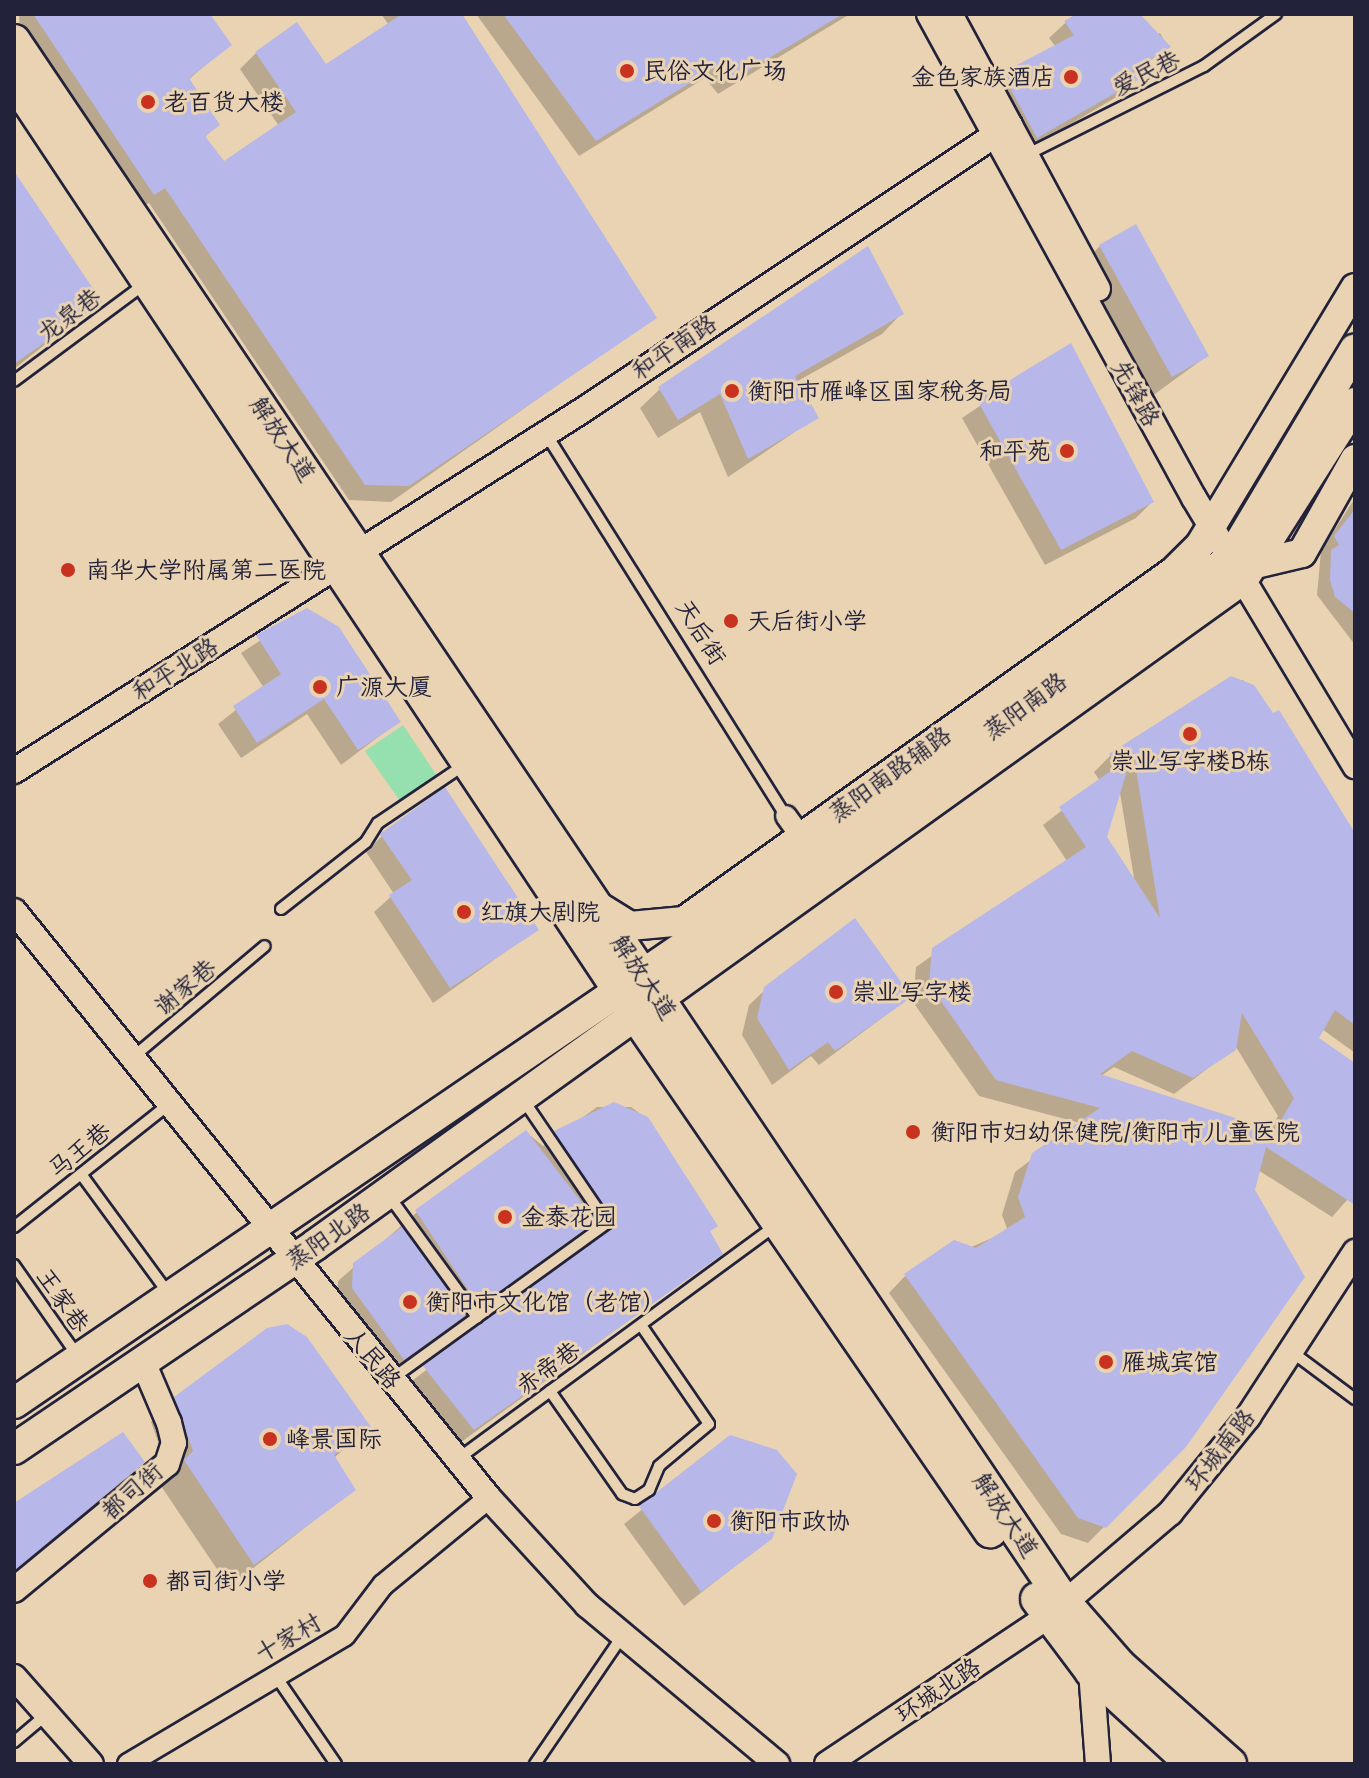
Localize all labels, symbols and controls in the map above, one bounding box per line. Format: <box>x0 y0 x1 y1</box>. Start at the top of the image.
street label: 爱民巷 <box>1107 44 1185 102</box>
place label: 民俗文化广场 <box>643 57 787 85</box>
marker: 民俗文化广场 <box>618 62 636 80</box>
place label: 金色家族酒店 <box>911 63 1055 91</box>
marker: 金色家族酒店 <box>1062 68 1080 86</box>
place label: 老百货大楼 <box>164 88 284 116</box>
marker: 老百货大楼 <box>139 93 157 111</box>
street label: 龙泉巷 <box>32 282 106 348</box>
street label: 和平南路 <box>626 308 722 386</box>
street label: 先锋路 <box>1106 355 1166 431</box>
place label: 衡阳市雁峰区国家税务局 <box>748 377 1012 405</box>
marker: 衡阳市雁峰区国家税务局 <box>723 382 741 400</box>
street label: 解放大道 <box>244 391 322 487</box>
place label: 和平苑 <box>979 437 1051 465</box>
marker: 和平苑 <box>1058 442 1076 460</box>
place label: 南华大学附属第二医院 <box>86 556 326 584</box>
marker: 南华大学附属第二医院 <box>57 559 79 581</box>
street label: 天后街 <box>670 594 732 670</box>
place label: 天后街小学 <box>747 607 867 635</box>
marker: 天后街小学 <box>722 612 740 630</box>
street label: 和平北路 <box>127 631 223 707</box>
street label: 蒸阳南路 <box>978 666 1072 746</box>
place label: 广源大厦 <box>336 673 432 701</box>
marker: 广源大厦 <box>311 678 329 696</box>
street label: 蒸阳南路辅路 <box>823 720 957 828</box>
marker: 崇业写字楼B栋 <box>1181 725 1199 743</box>
place label: 崇业写字楼B栋 <box>1110 747 1270 775</box>
place label: 红旗大剧院 <box>480 898 600 926</box>
marker: 红旗大剧院 <box>455 903 473 921</box>
street label: 解放大道 <box>605 929 683 1025</box>
street label: 谢家巷 <box>148 953 222 1021</box>
place label: 崇业写字楼 <box>852 978 972 1006</box>
marker: 崇业写字楼 <box>827 983 845 1001</box>
street label: 马王巷 <box>42 1116 116 1184</box>
place label: 衡阳市妇幼保健院/衡阳市儿童医院 <box>931 1118 1300 1146</box>
marker: 衡阳市妇幼保健院/衡阳市儿童医院 <box>902 1121 924 1143</box>
street label: 蒸阳北路 <box>280 1197 376 1275</box>
place label: 金泰花园 <box>521 1203 617 1231</box>
marker: 金泰花园 <box>496 1208 514 1226</box>
street label: 王家巷 <box>31 1262 95 1338</box>
place label: 衡阳市文化馆（老馆） <box>426 1288 666 1316</box>
marker: 衡阳市文化馆（老馆） <box>401 1293 419 1311</box>
street label: 人民路 <box>339 1321 407 1395</box>
street label: 赤帝巷 <box>510 1335 586 1401</box>
place label: 雁城宾馆 <box>1122 1348 1218 1376</box>
marker: 雁城宾馆 <box>1097 1353 1115 1371</box>
street label: 环城南路 <box>1179 1403 1261 1497</box>
place label: 峰景国际 <box>286 1425 382 1453</box>
marker: 峰景国际 <box>261 1430 279 1448</box>
street label: 都司街 <box>95 1457 169 1525</box>
street label: 解放大道 <box>967 1467 1045 1563</box>
place label: 衡阳市政协 <box>730 1507 850 1535</box>
marker: 衡阳市政协 <box>705 1512 723 1530</box>
place label: 都司街小学 <box>166 1567 286 1595</box>
marker: 都司街小学 <box>141 1572 159 1590</box>
street label: 十家村 <box>250 1608 326 1668</box>
street label: 环城北路 <box>890 1651 986 1729</box>

